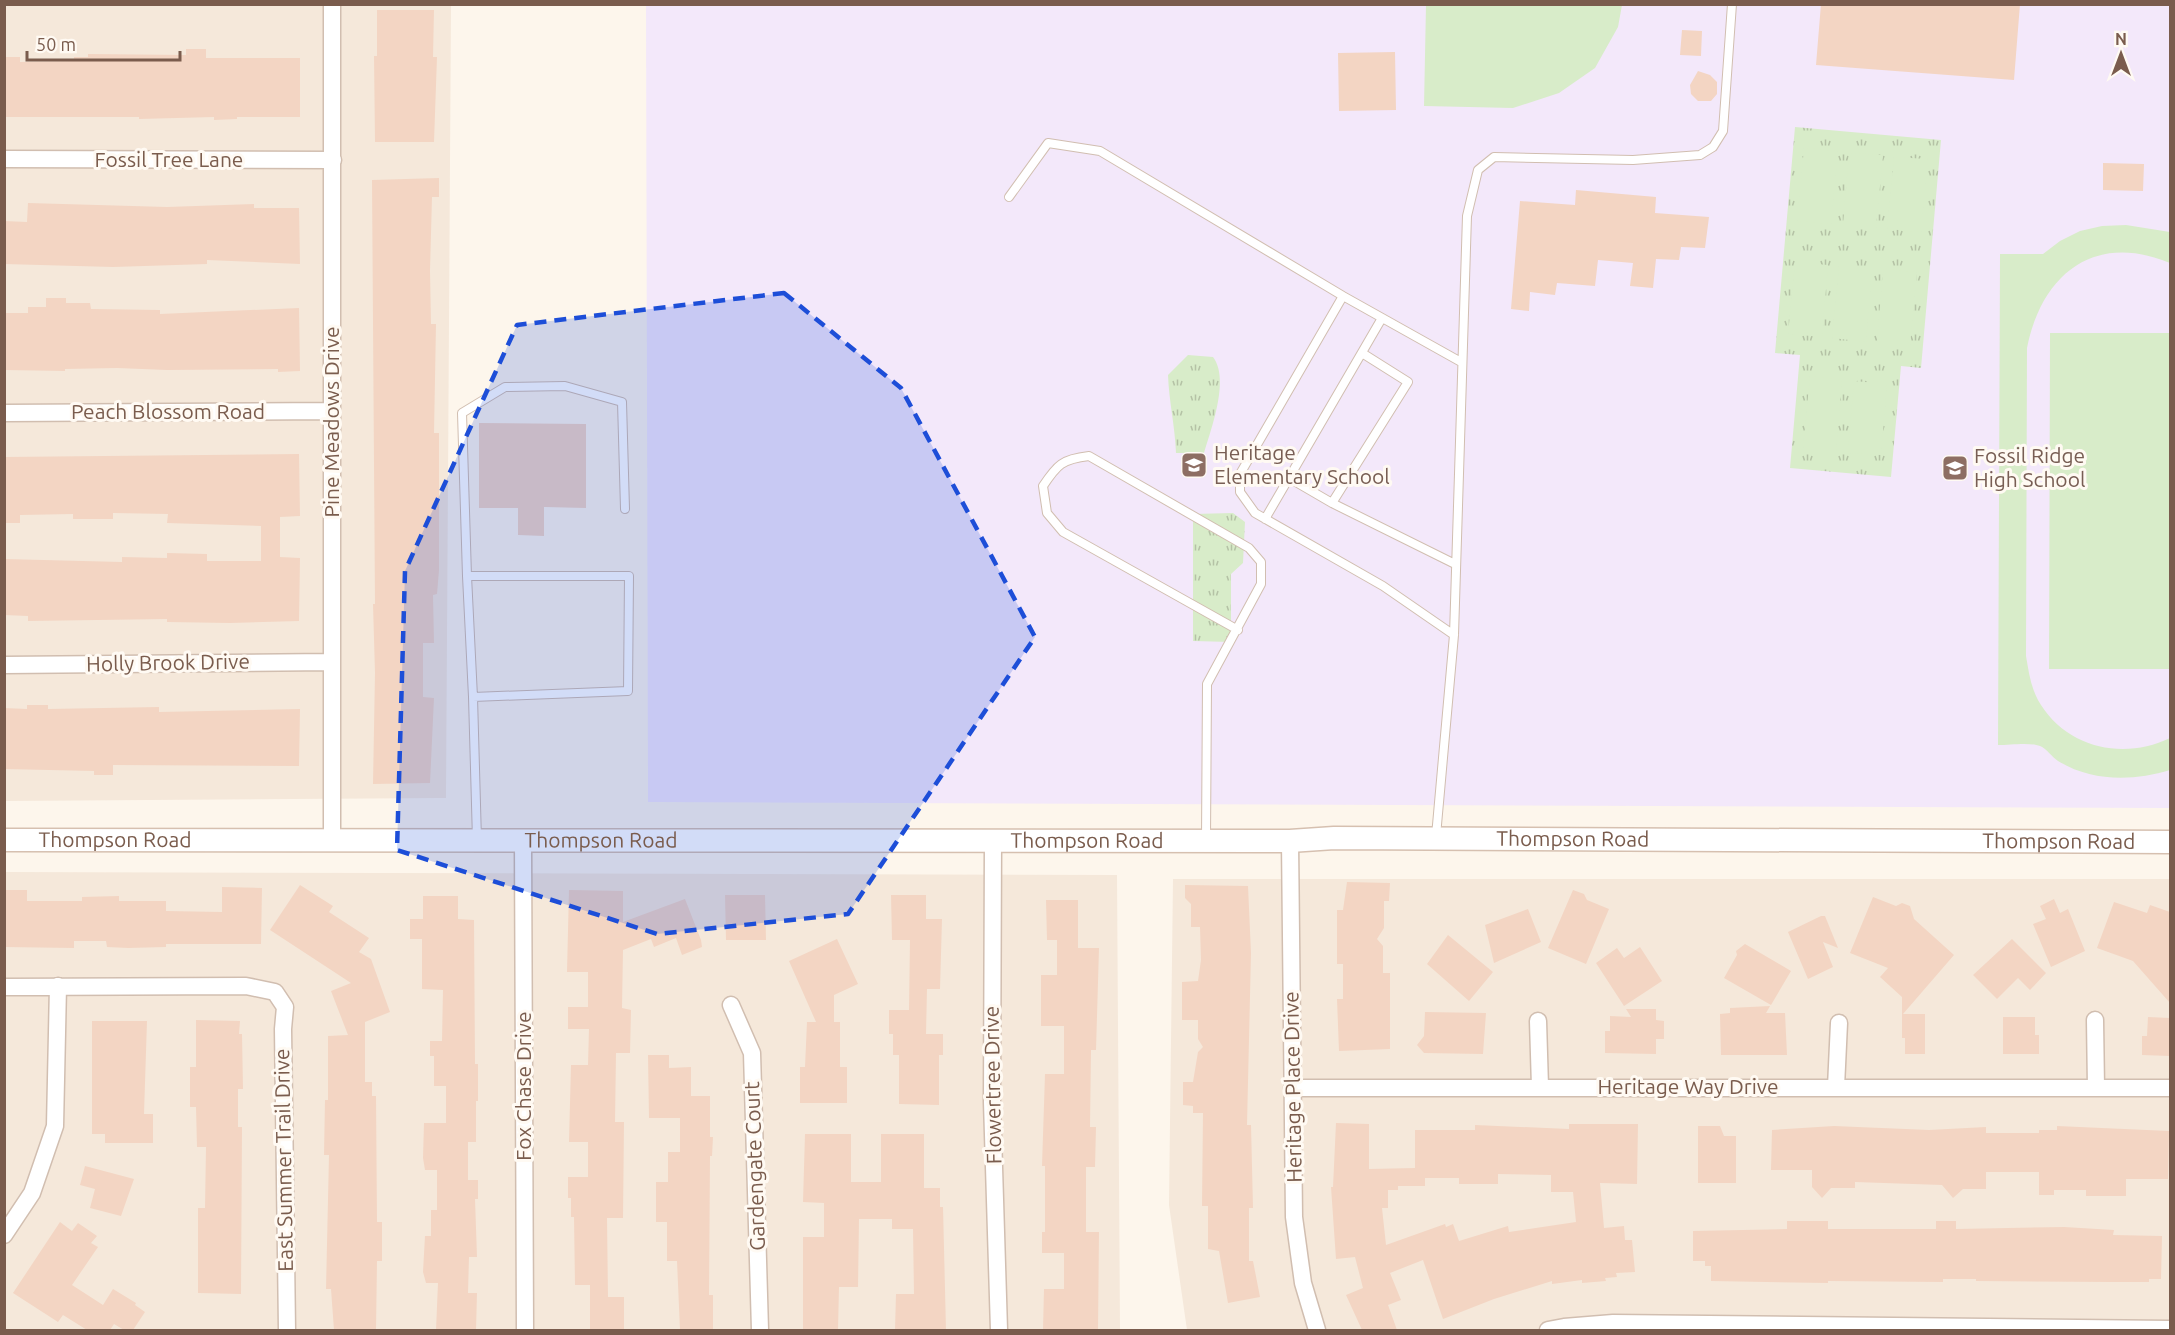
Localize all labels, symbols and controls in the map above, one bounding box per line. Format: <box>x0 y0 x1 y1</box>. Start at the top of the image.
scale bar <box>27 24 180 62</box>
north arrow <box>2091 24 2151 84</box>
text: N <box>2115 30 2127 48</box>
text: 50 m <box>36 34 76 54</box>
street label: Fossil Tree Lane <box>95 147 243 171</box>
street label: Pine Meadows Drive <box>319 326 343 518</box>
street label: Peach Blossom Road <box>71 399 265 423</box>
place label: Heritage Elementary School <box>1214 440 1390 488</box>
place label: Fossil Ridge High School <box>1974 443 2085 491</box>
school or university icon: Heritage Elementary School <box>1179 450 1209 480</box>
school or university icon: Fossil Ridge High School <box>1940 453 1970 483</box>
street label: Holly Brook Drive <box>86 649 250 675</box>
street label: Thompson Road <box>1496 826 1649 851</box>
street label: Thompson Road <box>38 827 192 851</box>
street label: Thompson Road <box>524 827 678 852</box>
street label: Thompson Road <box>1010 828 1164 852</box>
street label: Thompson Road <box>1982 828 2135 853</box>
street label: Heritage Place Drive <box>1278 991 1306 1183</box>
street label: Flowertree Drive <box>979 1006 1005 1164</box>
street label: Fox Chase Drive <box>511 1011 535 1161</box>
street label: East Summer Trail Drive <box>269 1048 297 1272</box>
street label: Heritage Way Drive <box>1597 1074 1779 1098</box>
street label: Gardengate Court <box>739 1081 769 1251</box>

